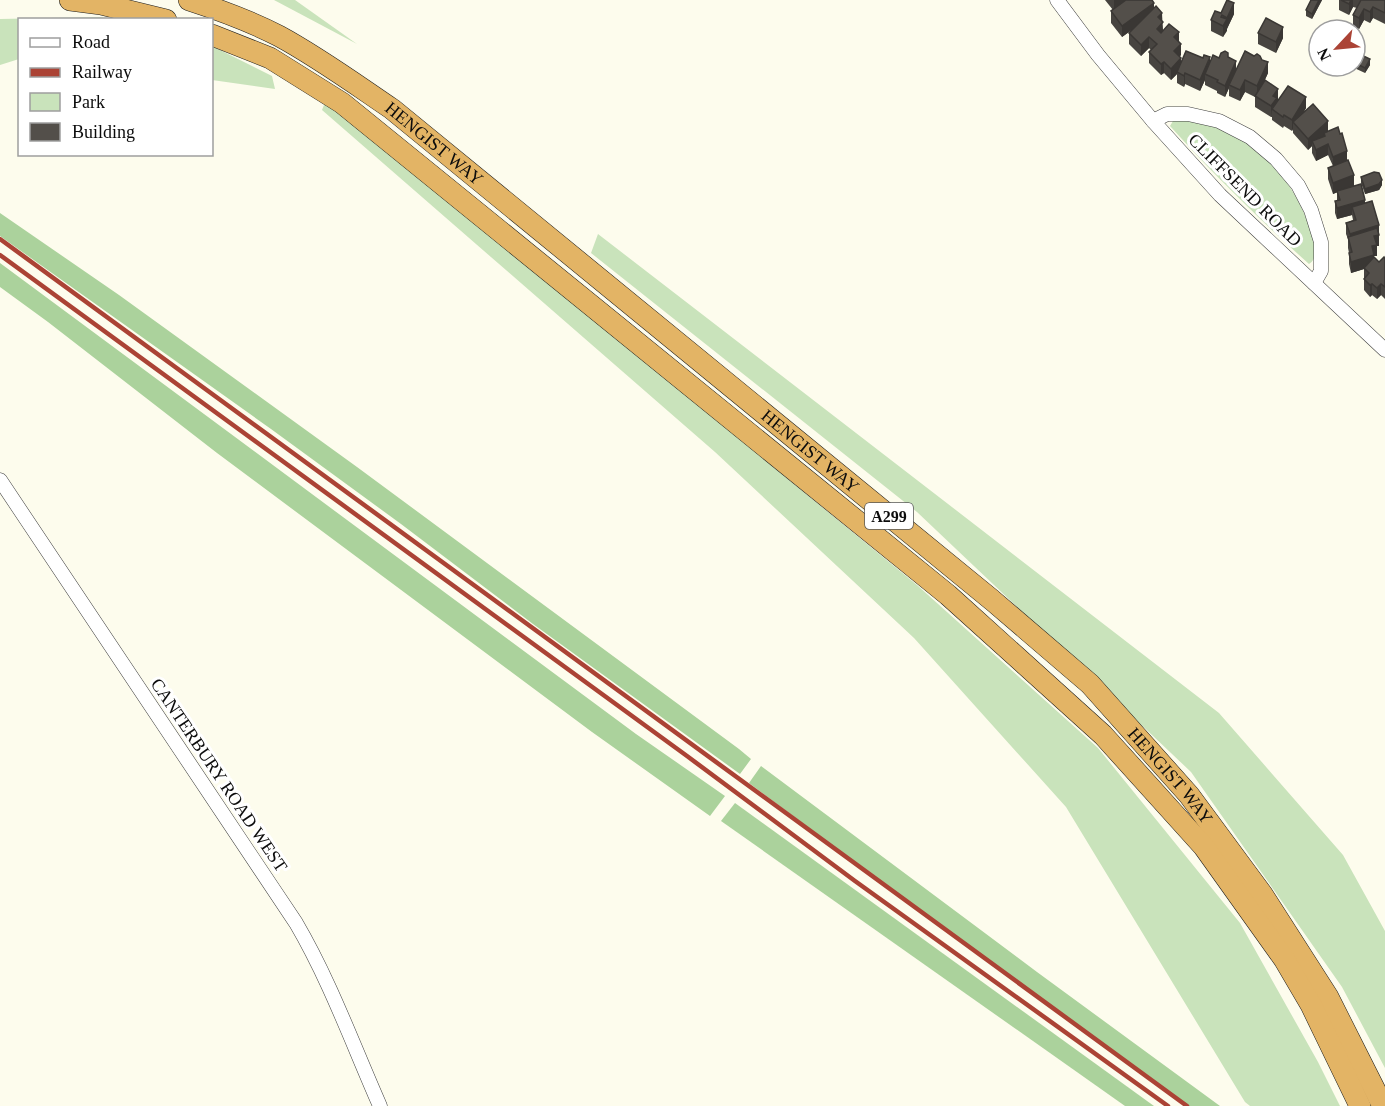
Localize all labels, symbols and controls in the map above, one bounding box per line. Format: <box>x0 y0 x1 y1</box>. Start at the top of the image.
legend <box>18 18 213 156</box>
north arrow <box>1307 18 1367 78</box>
text: Road <box>72 32 110 52</box>
text: N <box>1314 45 1334 63</box>
text: Railway <box>72 62 132 82</box>
text: Park <box>72 92 105 112</box>
street label: HENGIST WAY <box>381 98 487 189</box>
text: Building <box>72 122 135 142</box>
street label: CLIFFSEND ROAD <box>1184 129 1306 251</box>
street label: HENGIST WAY <box>757 405 863 497</box>
road number: A299 <box>865 503 913 529</box>
street label: CANTERBURY ROAD WEST <box>147 674 291 876</box>
street label: HENGIST WAY <box>1124 724 1217 828</box>

